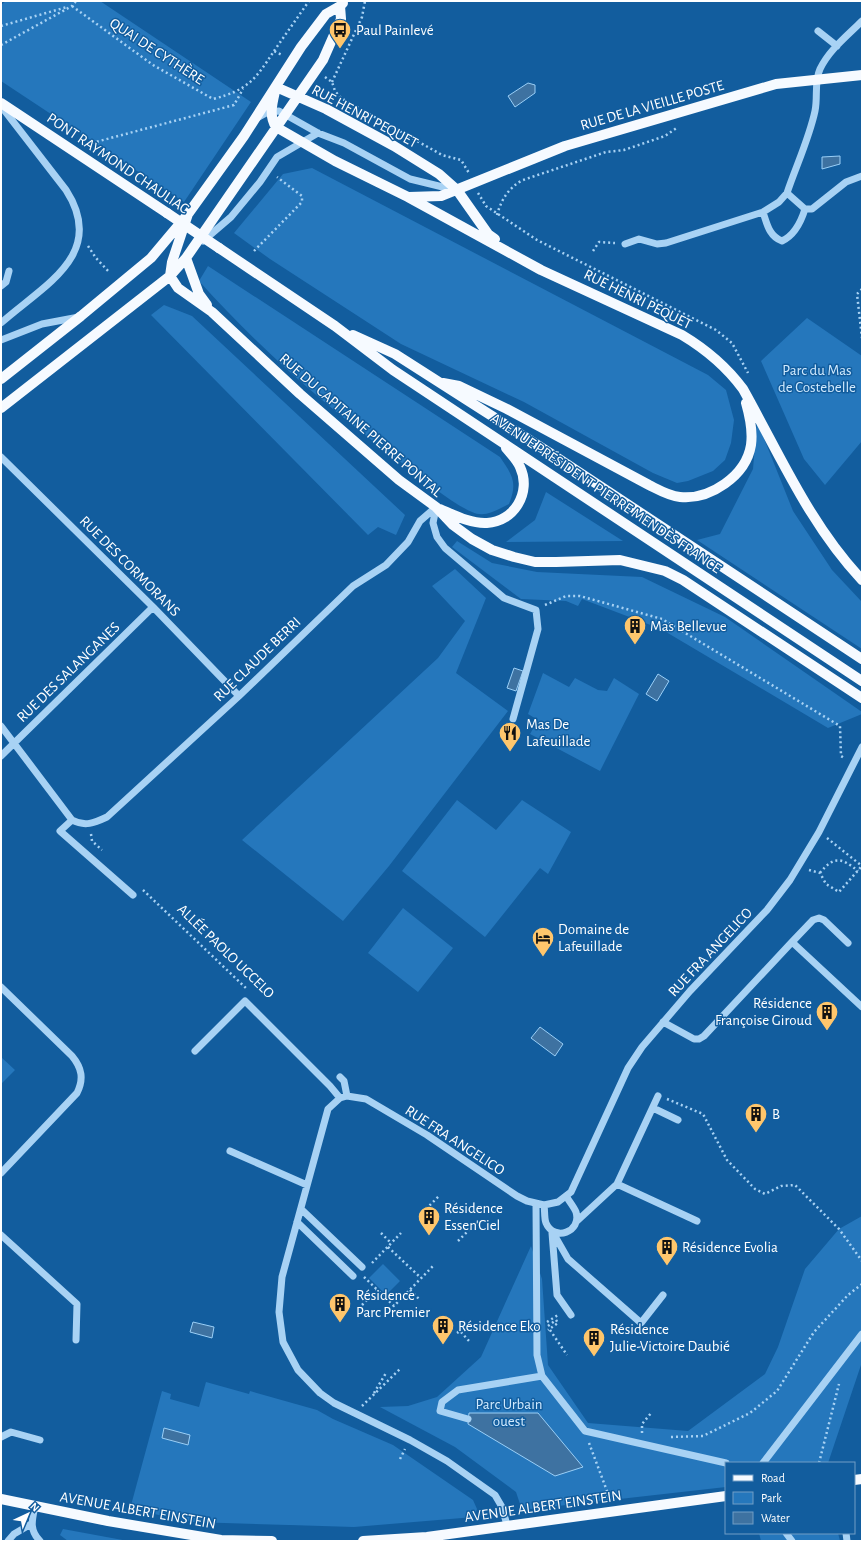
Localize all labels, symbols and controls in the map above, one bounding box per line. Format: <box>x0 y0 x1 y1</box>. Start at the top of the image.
street label: QUAI DE CYTHÈRE <box>107 14 208 88</box>
bus stop icon: Paul Painlevé <box>327 17 353 50</box>
place label: Paul Painlevé <box>356 23 434 38</box>
street label: RUE DE LA VIEILLE POSTE <box>579 78 726 133</box>
street label: RUE HENRI PEQUET <box>309 82 421 151</box>
street label: PONT RAYMOND CHAULIAC <box>44 110 192 217</box>
street label: RUE HENRI PEQUET <box>581 267 695 332</box>
street label: RUE DU CAPITAINE PIERRE PONTAL <box>276 351 445 500</box>
park label: Parc du Mas de Costebelle <box>778 363 856 395</box>
street label: AVENUE PRÉSIDENT PIERRE MENDÈS FRANCE <box>488 409 725 576</box>
street label: RUE DES CORMORANS <box>77 513 183 619</box>
building icon: Mas Bellevue <box>622 613 648 646</box>
street label: RUE CLAUDE BERRI <box>211 614 304 704</box>
place label: Mas Bellevue <box>650 619 727 634</box>
street label: RUE DES SALANGANES <box>14 620 123 725</box>
place label: Mas De Lafeuillade <box>526 717 591 749</box>
restaurant icon: Mas De Lafeuillade <box>497 720 523 753</box>
street label: ALLÉE PAOLO UCCELO <box>174 900 278 1001</box>
street label: RUE FRA ANGELICO <box>666 905 755 1000</box>
place label: Domaine de Lafeuillade <box>558 922 629 954</box>
hotel icon: Domaine de Lafeuillade <box>530 925 556 958</box>
place label: Résidence Françoise Giroud <box>715 996 812 1028</box>
building icon: Résidence Françoise Giroud <box>814 999 840 1032</box>
building icon: B <box>743 1101 769 1134</box>
street label: RUE FRA ANGELICO <box>402 1103 507 1178</box>
place label: B <box>772 1107 780 1122</box>
place label: Résidence Essen'Ciel <box>444 1201 503 1233</box>
building icon: Résidence Essen'Ciel <box>416 1204 442 1237</box>
building icon: Résidence Evolia <box>654 1234 680 1267</box>
place label: Résidence Evolia <box>682 1240 778 1255</box>
place label: Résidence Parc Premier <box>356 1288 430 1320</box>
building icon: Résidence Parc Premier <box>327 1291 353 1324</box>
building icon: Résidence Eko <box>430 1313 456 1346</box>
place label: Résidence Eko <box>458 1319 541 1334</box>
place label: Résidence Julie-Victoire Daubié <box>610 1322 730 1354</box>
building icon: Résidence Julie-Victoire Daubié <box>581 1325 607 1358</box>
park label: Parc Urbain ouest <box>475 1397 543 1429</box>
legend <box>725 1462 855 1534</box>
text: Road <box>761 1472 785 1484</box>
street label: AVENUE ALBERT EINSTEIN <box>464 1488 623 1525</box>
street label: AVENUE ALBERT EINSTEIN <box>59 1489 217 1532</box>
text: Park <box>761 1492 782 1504</box>
north arrow <box>8 1494 48 1534</box>
text: N <box>28 1501 41 1514</box>
text: Water <box>761 1512 790 1524</box>

